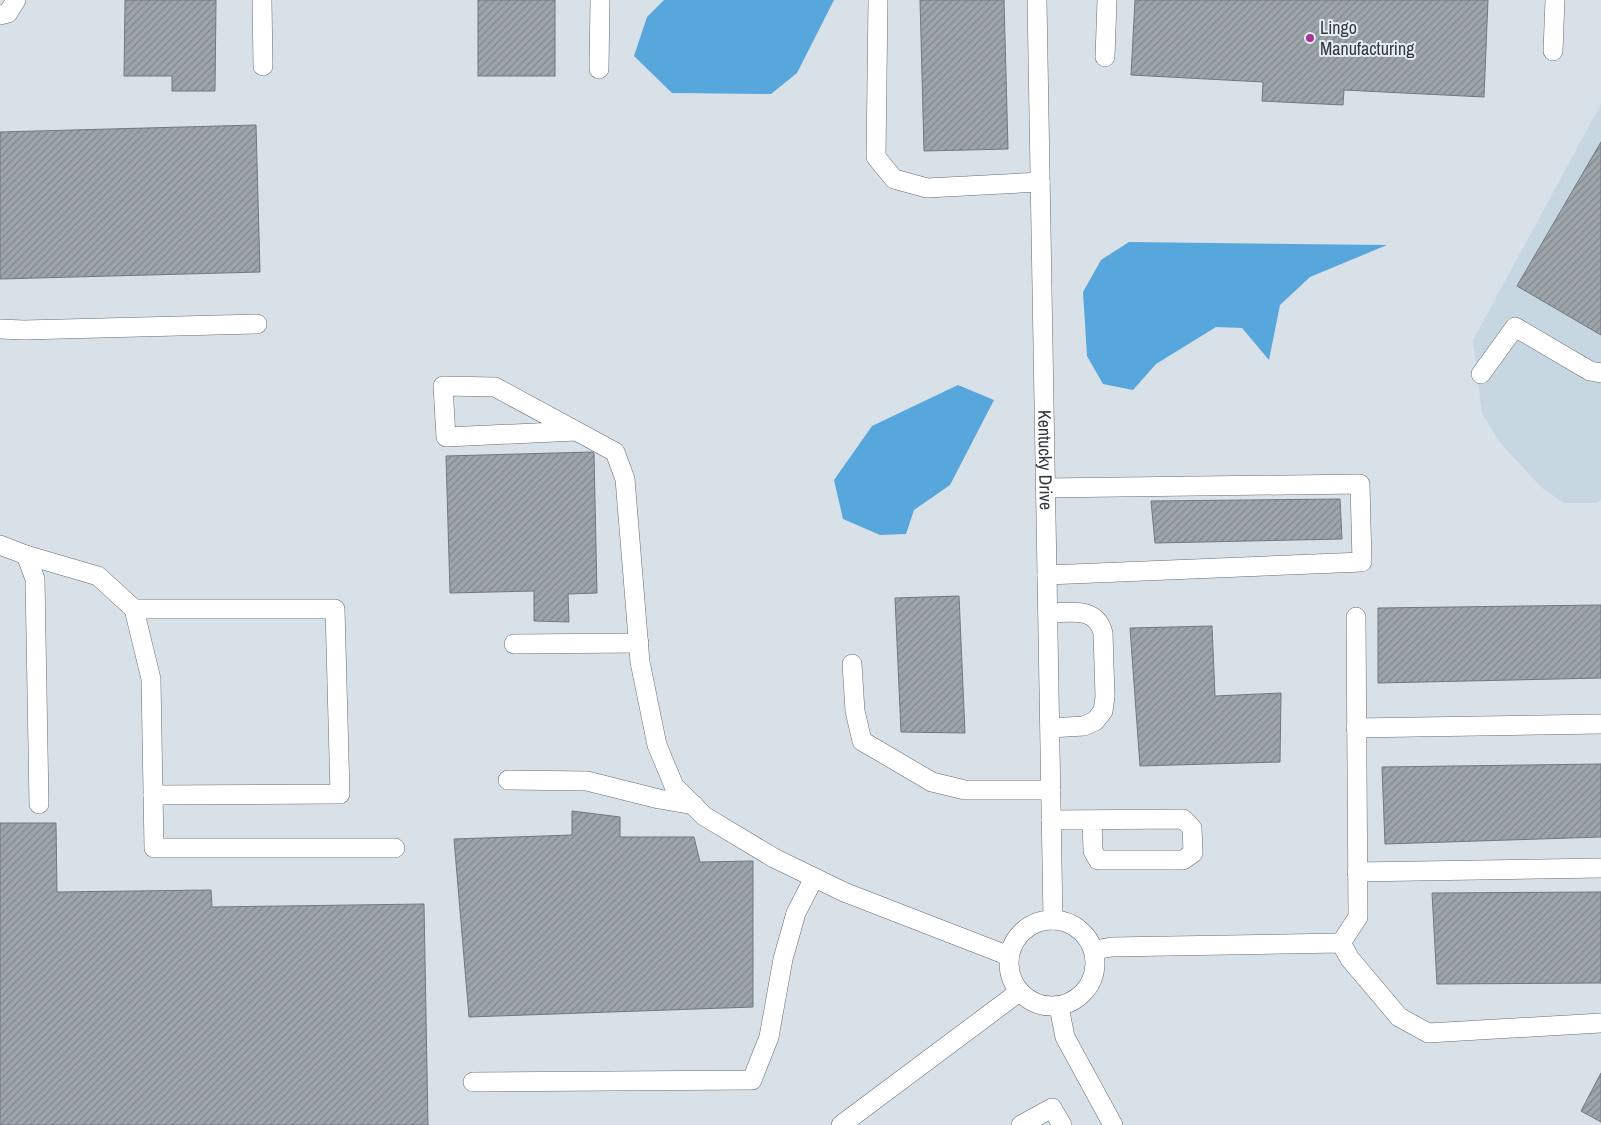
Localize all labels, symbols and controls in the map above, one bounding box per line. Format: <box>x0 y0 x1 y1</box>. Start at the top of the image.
place label: Lingo Manufacturing <box>1320 15 1415 61</box>
marker: Lingo Manufacturing <box>1304 32 1316 44</box>
street label: Kentucky Drive <box>1032 410 1059 510</box>

